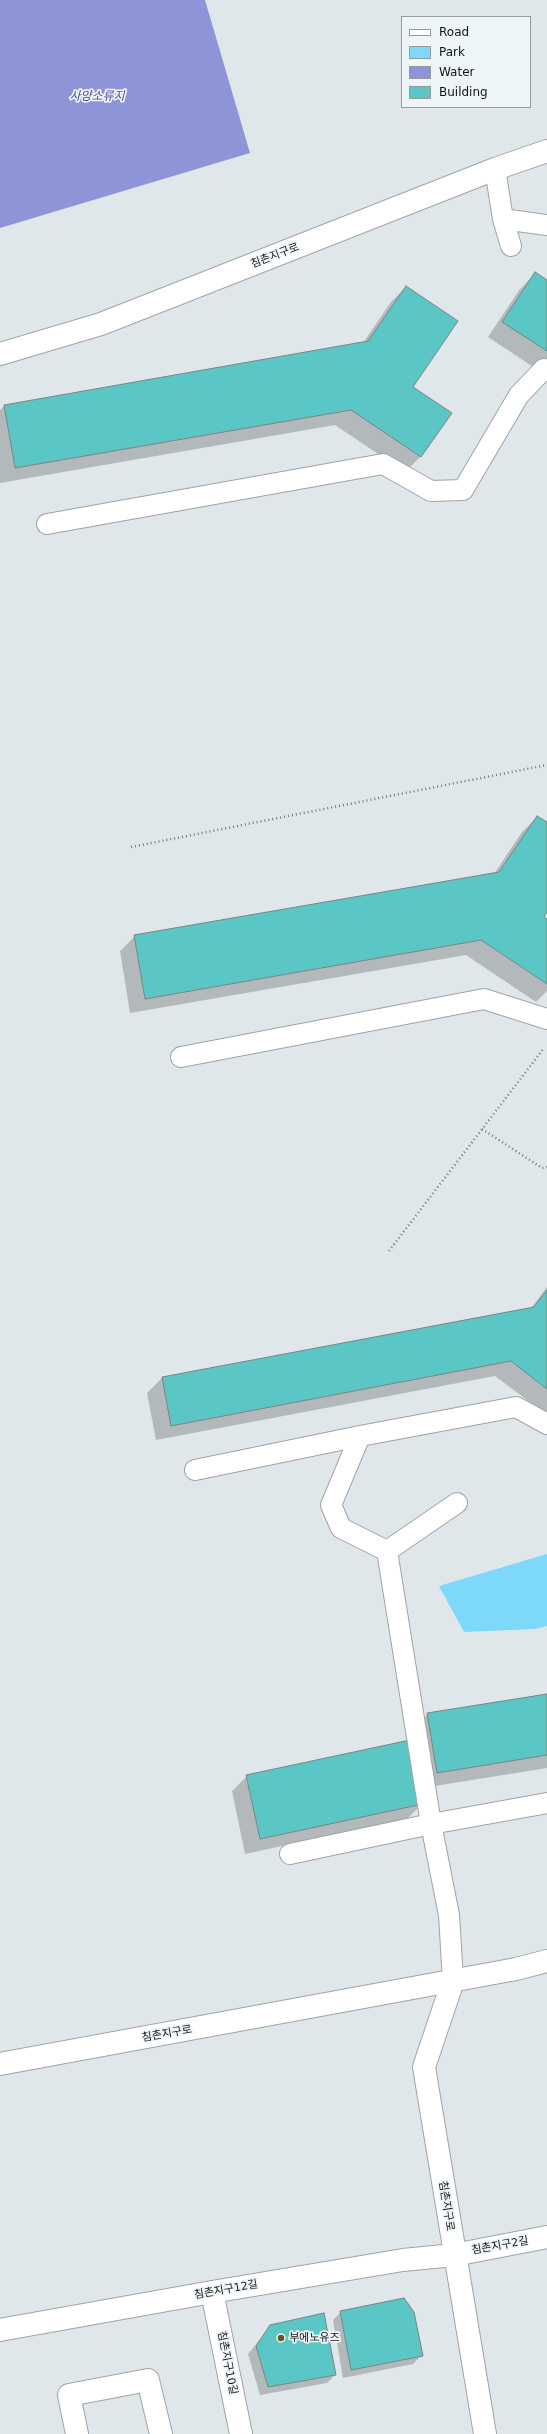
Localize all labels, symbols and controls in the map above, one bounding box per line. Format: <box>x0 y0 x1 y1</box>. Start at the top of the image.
legend <box>401 16 531 108</box>
text: Road <box>439 25 469 39</box>
text: Park <box>439 45 465 59</box>
text: Water <box>439 65 474 79</box>
text: Building <box>439 85 488 99</box>
water label: 사양소류지 <box>69 90 125 104</box>
street label: 침촌지구로 <box>249 241 301 271</box>
street label: 침촌지구로 <box>141 2023 193 2045</box>
street label: 침촌지구로 <box>436 2180 456 2232</box>
street label: 침촌지구2길 <box>470 2234 530 2258</box>
street label: 침촌지구12길 <box>193 2278 259 2302</box>
street label: 침촌지구10길 <box>214 2330 240 2396</box>
place label: 부에노유즈 <box>289 2331 340 2345</box>
marker: 부에노유즈 <box>276 2333 286 2343</box>

